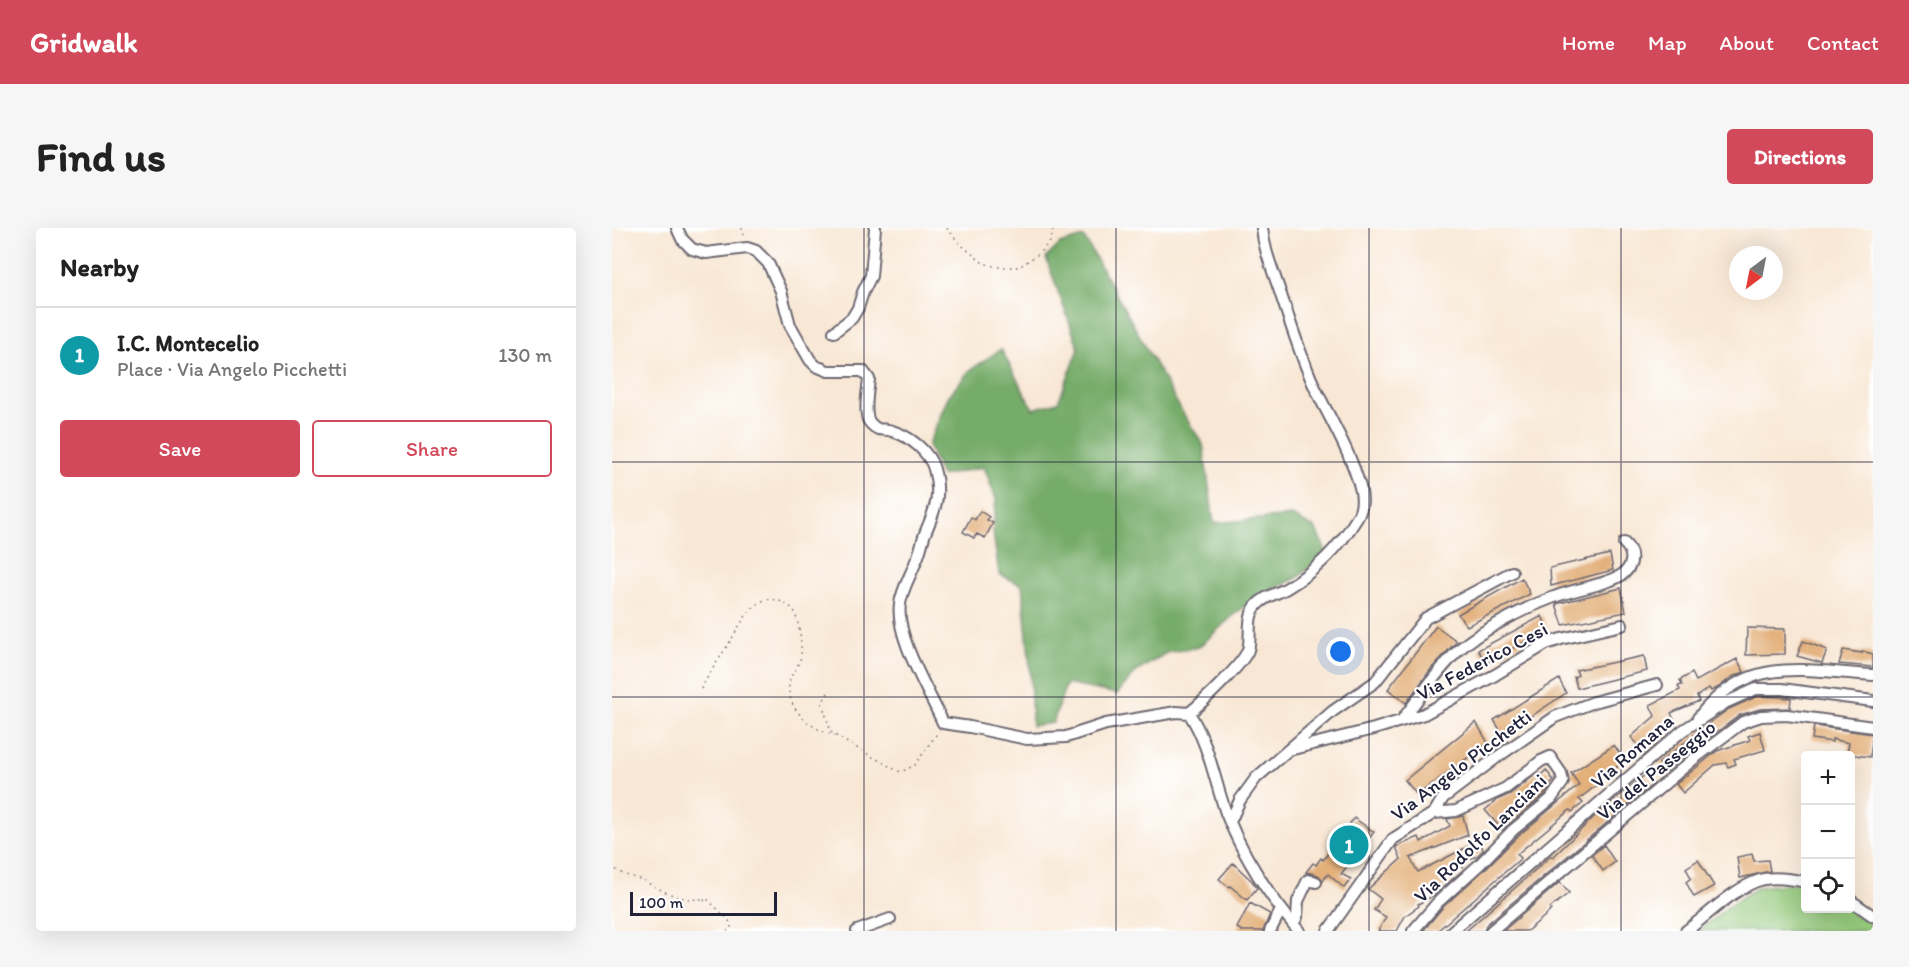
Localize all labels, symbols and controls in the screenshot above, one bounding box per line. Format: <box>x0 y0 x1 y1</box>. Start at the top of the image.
text: Gridwalk <box>30 25 138 59</box>
text: Home <box>1562 30 1615 55</box>
text: Map <box>1648 30 1687 55</box>
text: About <box>1720 30 1774 55</box>
text: Contact <box>1807 30 1879 55</box>
button: Directions <box>1727 129 1873 184</box>
text: Find us <box>36 131 166 182</box>
north arrow <box>1729 246 1783 300</box>
text: Nearby <box>60 251 139 283</box>
text: I.C. Montecelio <box>117 330 259 357</box>
text: 1 <box>75 343 84 367</box>
text: 130 m <box>498 343 552 367</box>
text: Place · Via Angelo Picchetti <box>117 357 347 381</box>
button: Save <box>60 420 300 477</box>
button: Share <box>312 420 552 477</box>
street label: Via Federico Cesi <box>1412 616 1552 706</box>
your location <box>1326 637 1355 666</box>
street label: Via Angelo Picchetti <box>1386 704 1536 826</box>
street label: Via Romana <box>1586 709 1678 793</box>
street label: Via del Passeggio <box>1592 715 1720 825</box>
map controls <box>1801 751 1855 913</box>
button: + <box>1801 751 1855 805</box>
street label: Via Rodolfo Lanciani <box>1409 768 1551 908</box>
button: − <box>1801 805 1855 859</box>
pin: 1 <box>1330 822 1368 868</box>
button: locate <box>1801 859 1855 913</box>
scale bar <box>630 889 777 916</box>
text: 100 m <box>639 893 683 912</box>

